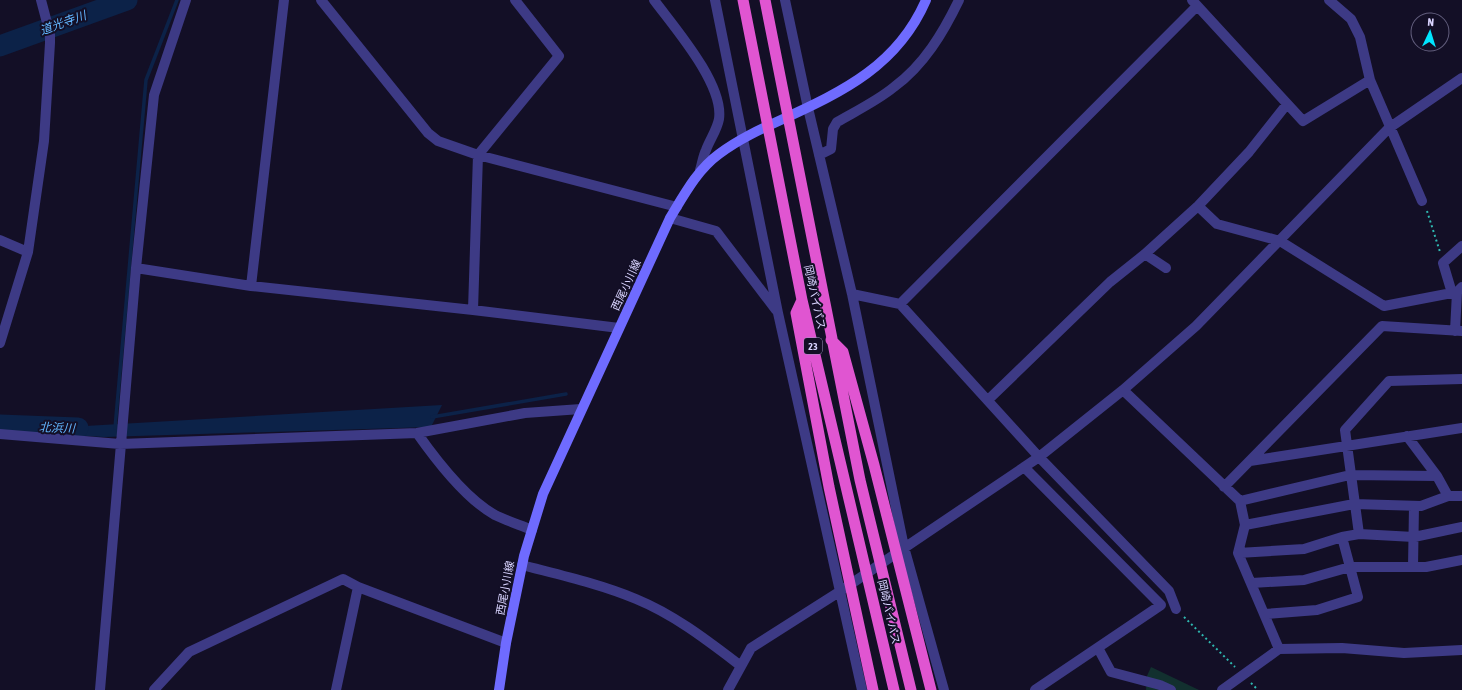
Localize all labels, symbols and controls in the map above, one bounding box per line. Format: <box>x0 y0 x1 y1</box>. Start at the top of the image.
water label: 道光寺川 <box>38 8 90 38</box>
north arrow <box>1410 12 1450 52</box>
text: N <box>1427 16 1434 28</box>
street label: 西尾小川線 <box>609 258 643 312</box>
street label: 岡崎バイパス <box>802 264 828 330</box>
road number: 23 <box>804 338 822 354</box>
water label: 北浜川 <box>39 420 77 436</box>
street label: 西尾小川線 <box>494 560 516 616</box>
street label: 岡崎バイパス <box>876 579 902 645</box>

